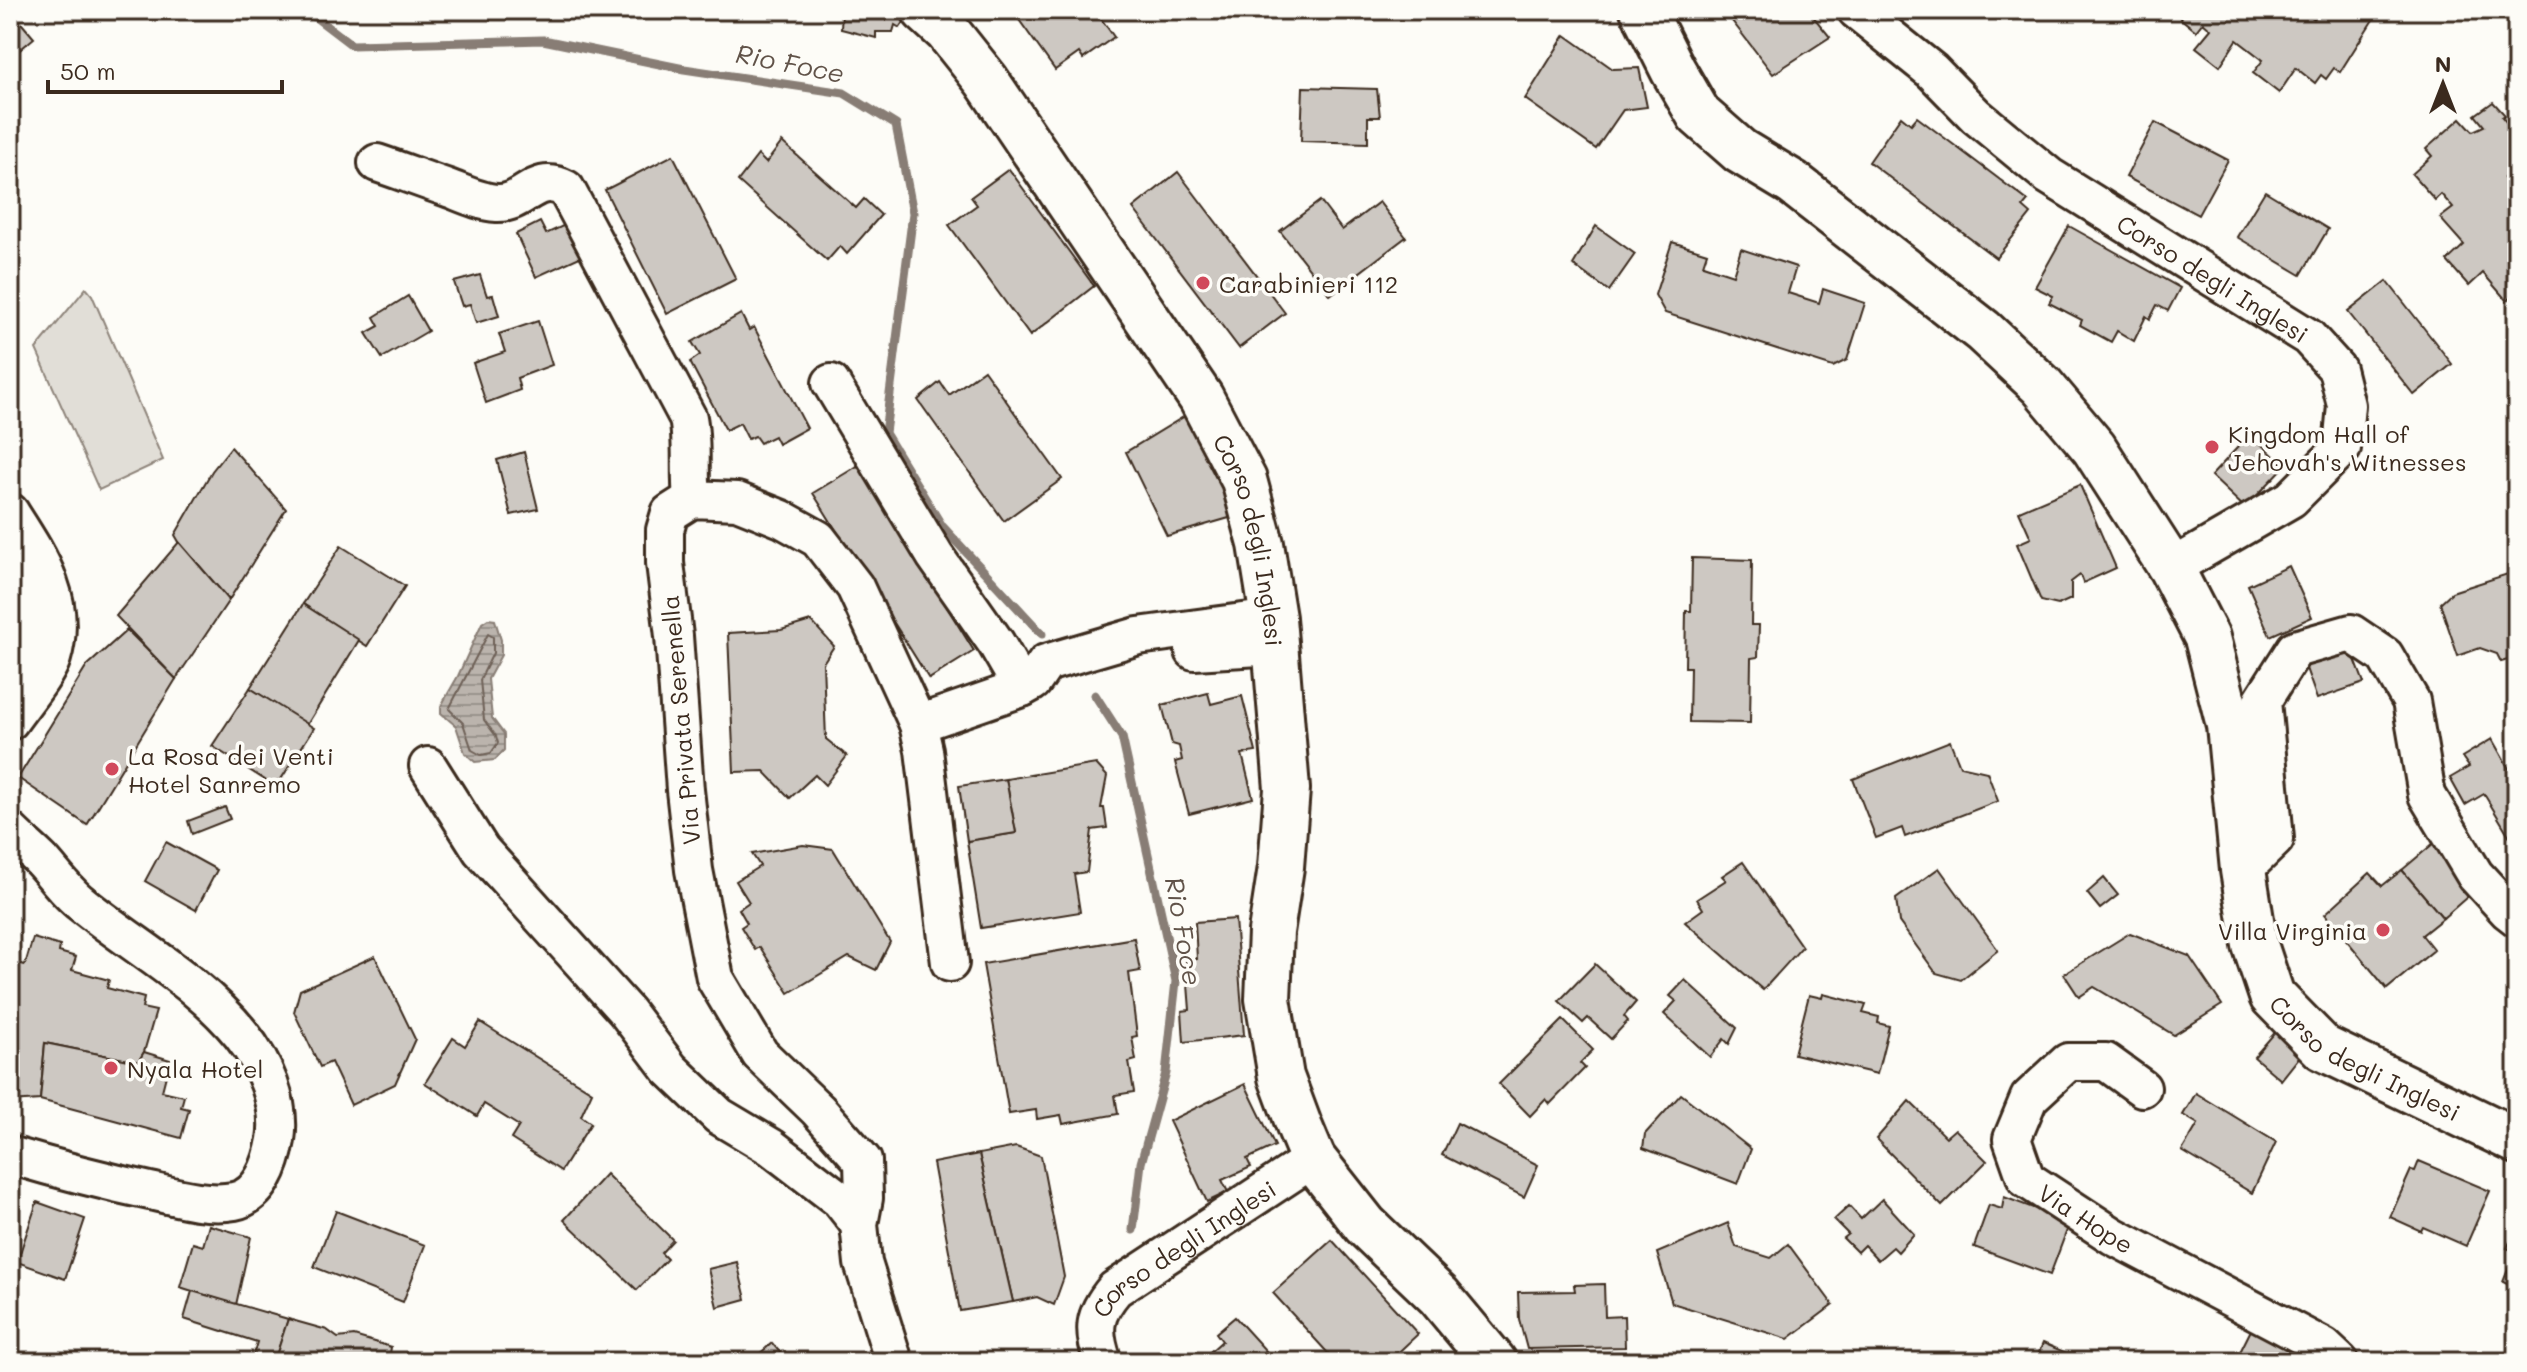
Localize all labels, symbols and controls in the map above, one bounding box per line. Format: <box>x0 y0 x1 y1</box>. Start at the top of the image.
water label: Rio Foce <box>733 36 847 90</box>
scale bar <box>48 44 282 94</box>
north arrow <box>2403 44 2483 124</box>
text: N <box>2435 49 2451 78</box>
text: 50 m <box>60 55 116 86</box>
street label: Corso degli Inglesi <box>2112 207 2315 349</box>
place label: Carabinieri 112 <box>1219 268 1398 299</box>
marker: Carabinieri 112 <box>1194 274 1212 292</box>
place label: Kingdom Hall of Jehovah's Witnesses <box>2228 418 2467 477</box>
street label: Corso degli Inglesi <box>1207 428 1291 648</box>
marker: Kingdom Hall of Jehovah's Witnesses <box>2203 438 2221 456</box>
street label: Via Privata Serenella <box>654 594 706 846</box>
place label: La Rosa dei Venti Hotel Sanremo <box>128 740 334 799</box>
marker: La Rosa dei Venti Hotel Sanremo <box>103 760 121 778</box>
water label: Rio Foce <box>1158 874 1210 988</box>
place label: Villa Virginia <box>2218 915 2367 946</box>
marker: Villa Virginia <box>2374 921 2392 939</box>
street label: Corso degli Inglesi <box>2264 988 2466 1127</box>
place label: Nyala Hotel <box>127 1053 264 1084</box>
marker: Nyala Hotel <box>102 1059 120 1077</box>
street label: Corso degli Inglesi <box>1084 1172 1281 1322</box>
street label: Via Hope <box>2033 1176 2139 1259</box>

